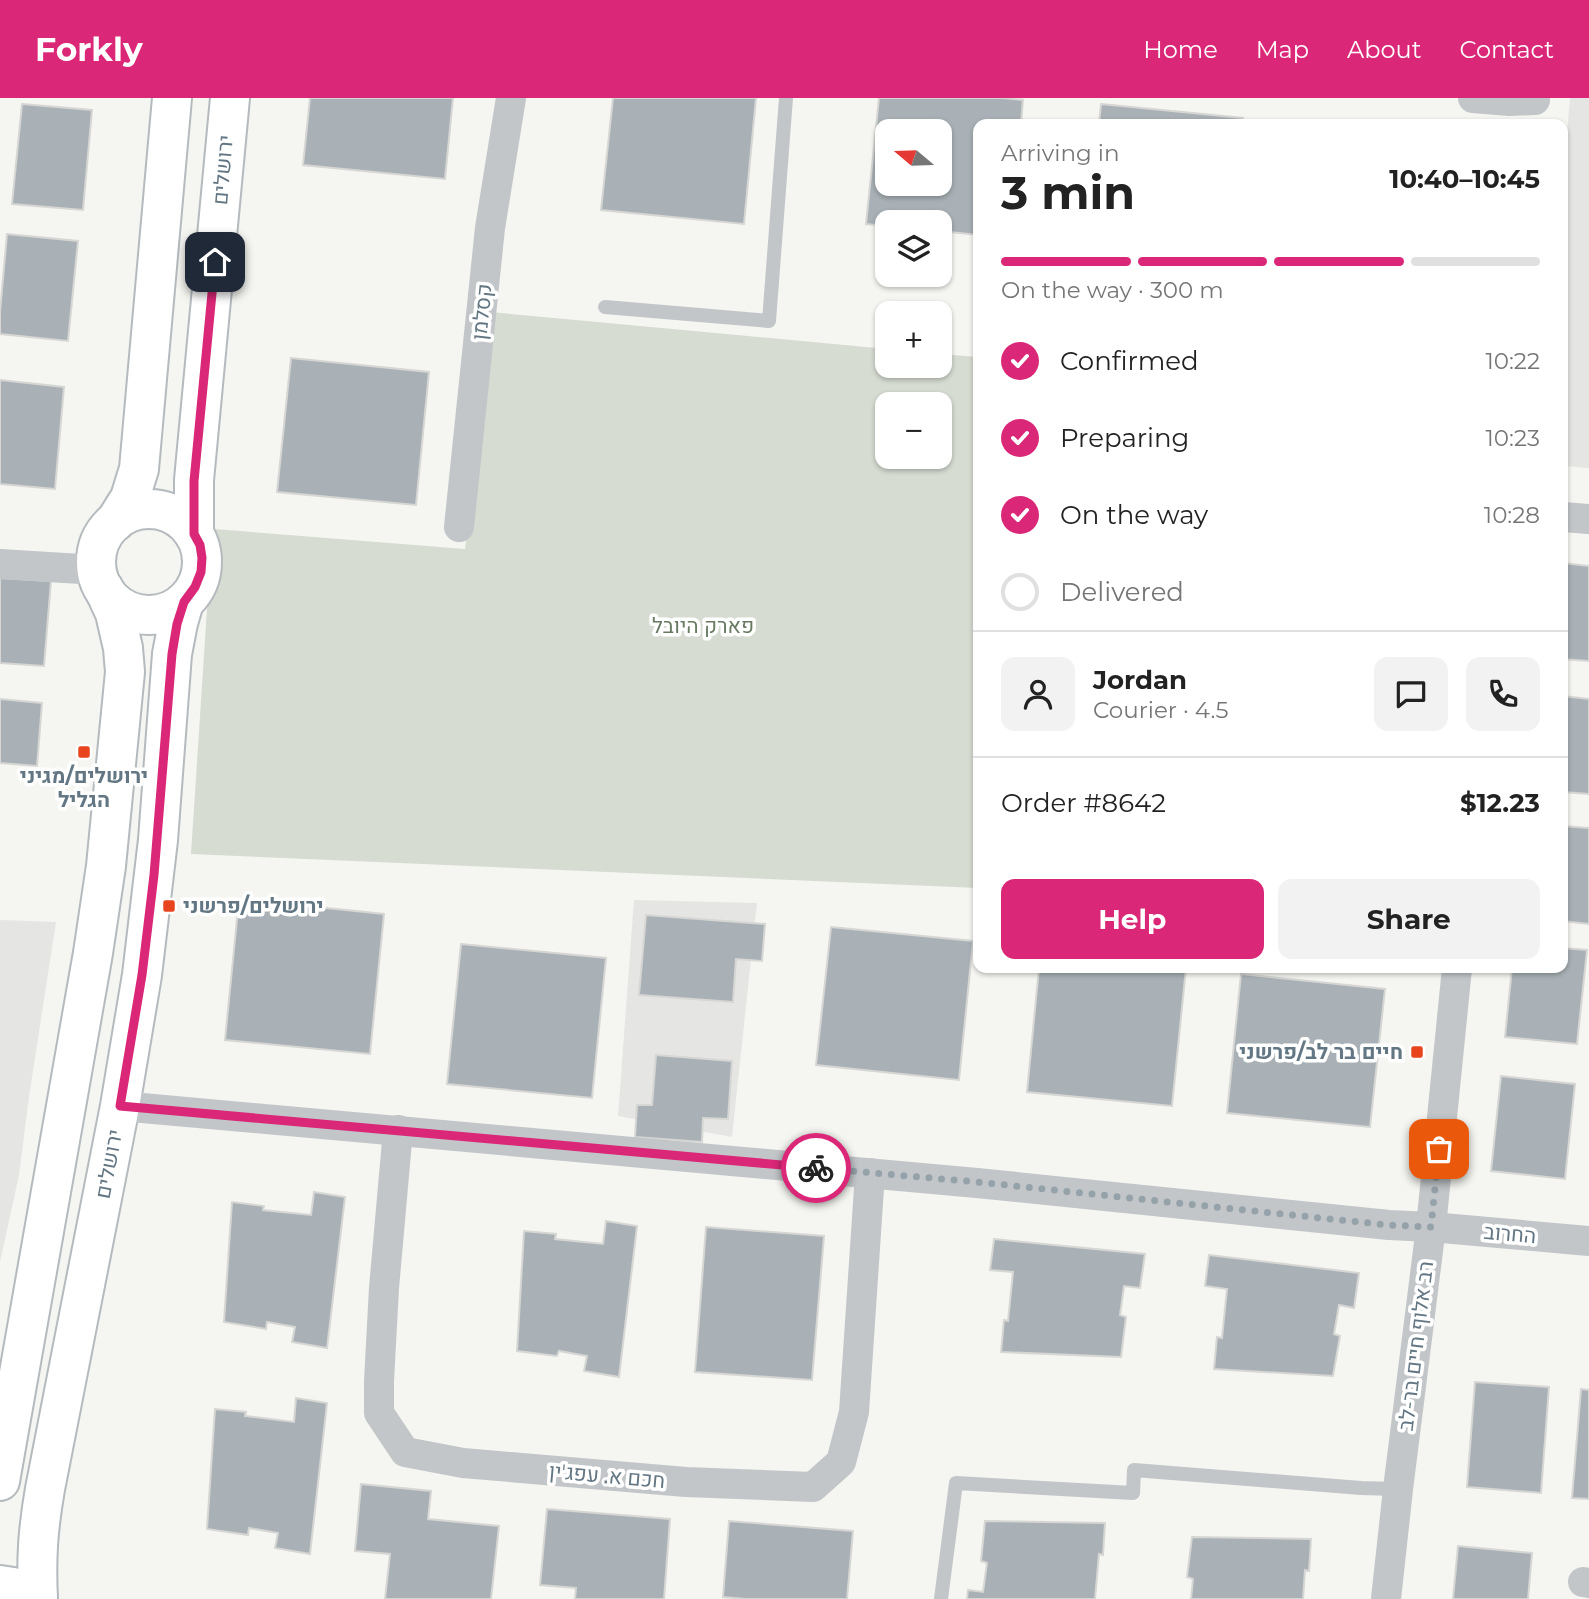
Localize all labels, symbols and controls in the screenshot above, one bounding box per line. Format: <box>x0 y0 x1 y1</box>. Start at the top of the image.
text: Forkly <box>35 29 143 69</box>
text: Home <box>1143 35 1218 64</box>
text: Map <box>1256 35 1309 64</box>
text: About <box>1347 35 1421 64</box>
text: Contact <box>1459 35 1554 64</box>
north arrow <box>875 119 952 196</box>
map controls <box>875 119 952 469</box>
street label: ירושלים <box>207 134 238 206</box>
text: Arriving in <box>1001 139 1120 167</box>
text: 10:40–10:45 <box>1389 163 1540 195</box>
text: 3 min <box>1001 164 1135 221</box>
button: layers <box>875 210 952 287</box>
pin <box>185 232 245 292</box>
icon: home <box>196 243 234 281</box>
text: On the way · 300 m <box>1001 276 1224 304</box>
street label: קסלמן <box>466 282 497 341</box>
button: + <box>875 301 952 378</box>
icon: check <box>1001 342 1039 380</box>
text: Confirmed <box>1060 345 1199 377</box>
text: 10:22 <box>1485 347 1540 375</box>
button: − <box>875 392 952 469</box>
icon: check <box>1001 419 1039 457</box>
text: Preparing <box>1060 422 1189 454</box>
text: 10:23 <box>1486 424 1540 452</box>
icon: check <box>1001 496 1039 534</box>
text: On the way <box>1060 499 1208 531</box>
text: 10:28 <box>1484 501 1540 529</box>
text: Delivered <box>1060 576 1184 608</box>
park label: פארק היובל <box>652 613 754 638</box>
button: person <box>1001 657 1075 731</box>
button: chat <box>1374 657 1448 731</box>
button: phone <box>1466 657 1540 731</box>
text: Jordan <box>1093 664 1187 696</box>
text: Courier · 4.5 <box>1093 696 1228 724</box>
marker: ירושלים/מגיני הגליל <box>76 744 92 760</box>
place label: ירושלים/מגיני הגליל <box>20 763 148 812</box>
text: Order #8642 <box>1001 787 1166 819</box>
text: $12.23 <box>1460 787 1540 819</box>
button: Help <box>1001 879 1264 959</box>
button: Share <box>1278 879 1540 959</box>
place label: ירושלים/פרשני <box>183 893 324 918</box>
marker: ירושלים/פרשני <box>161 898 177 914</box>
place label: חיים בר לב/פרשני <box>1239 1039 1403 1064</box>
marker: חיים בר לב/פרשני <box>1409 1044 1425 1060</box>
pin <box>1409 1119 1469 1179</box>
street label: ירושלים <box>90 1127 127 1201</box>
icon: bag <box>1420 1130 1458 1168</box>
courier <box>781 1133 851 1203</box>
icon: bike <box>797 1149 835 1187</box>
street label: החרוב <box>1483 1219 1537 1248</box>
street label: רב אלוף חיים בר-לב <box>1393 1260 1438 1432</box>
street label: חכם א. עפג'ין <box>548 1458 666 1493</box>

